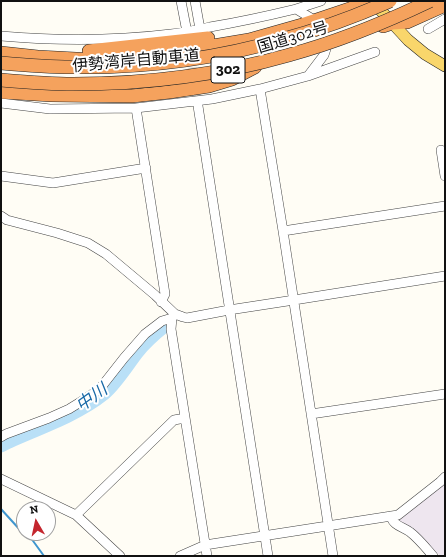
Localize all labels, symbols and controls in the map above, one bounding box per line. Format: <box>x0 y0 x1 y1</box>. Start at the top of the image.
street label: 国道302号 <box>255 18 331 58</box>
street label: 伊勢湾岸自動車道 <box>71 46 201 76</box>
road number: 302 <box>211 57 245 83</box>
water label: 中川 <box>72 380 112 416</box>
north arrow <box>16 501 56 541</box>
text: N <box>29 503 39 517</box>

